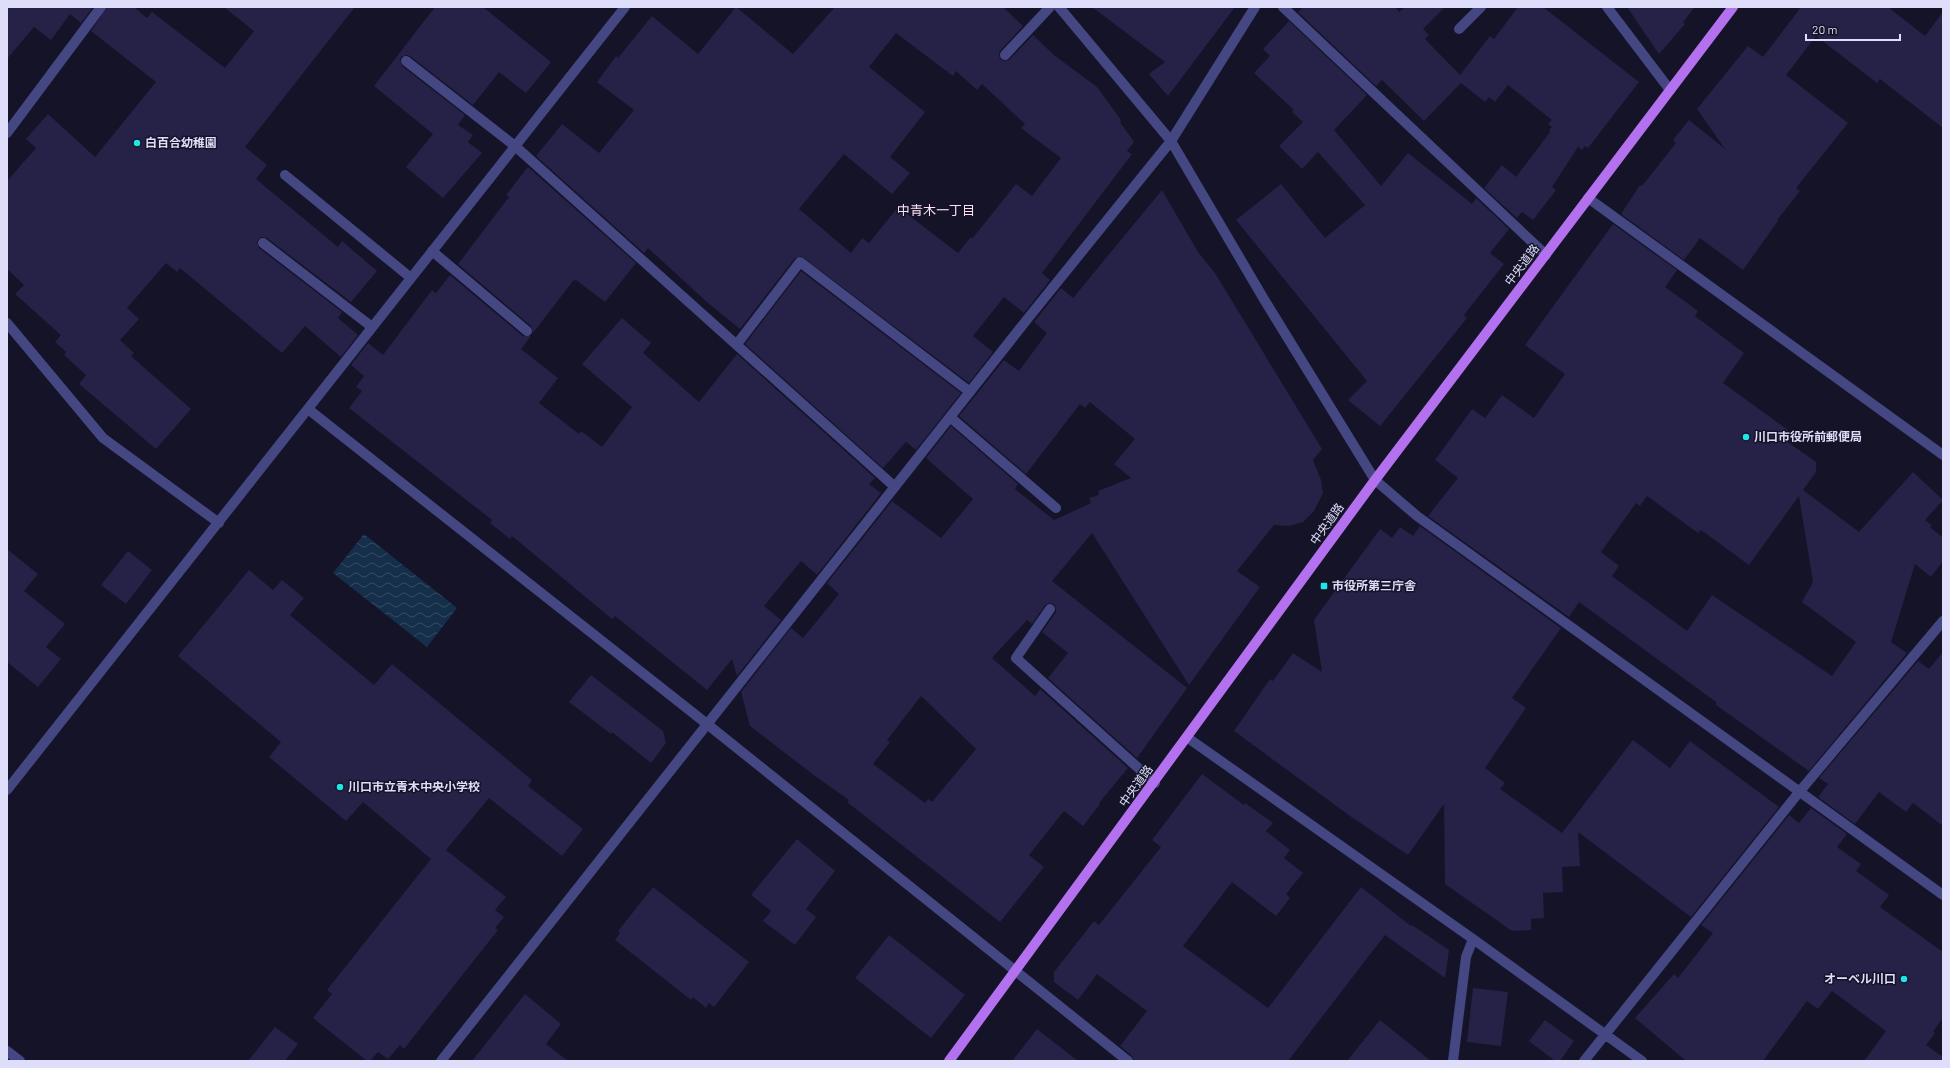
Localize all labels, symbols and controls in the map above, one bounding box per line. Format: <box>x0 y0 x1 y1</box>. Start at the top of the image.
scale bar <box>1806 16 1900 42</box>
text: 20 m <box>1812 22 1838 36</box>
place label: 白百合幼稚園 <box>145 135 217 149</box>
marker: 白百合幼稚園 <box>132 138 142 148</box>
district label: 中青木一丁目 <box>897 202 975 218</box>
street label: 中央道路 <box>1501 241 1541 288</box>
place label: 川口市役所前郵便局 <box>1754 429 1862 443</box>
marker: 川口市役所前郵便局 <box>1741 432 1751 442</box>
street label: 中央道路 <box>1306 500 1346 547</box>
place label: 市役所第三庁舎 <box>1332 578 1416 592</box>
marker: 市役所第三庁舎 <box>1319 581 1329 591</box>
street label: 中央道路 <box>1115 762 1155 809</box>
place label: 川口市立青木中央小学校 <box>348 779 480 793</box>
marker: 川口市立青木中央小学校 <box>335 782 345 792</box>
place label: オーベル川口 <box>1824 971 1896 985</box>
marker: オーベル川口 <box>1899 974 1909 984</box>

